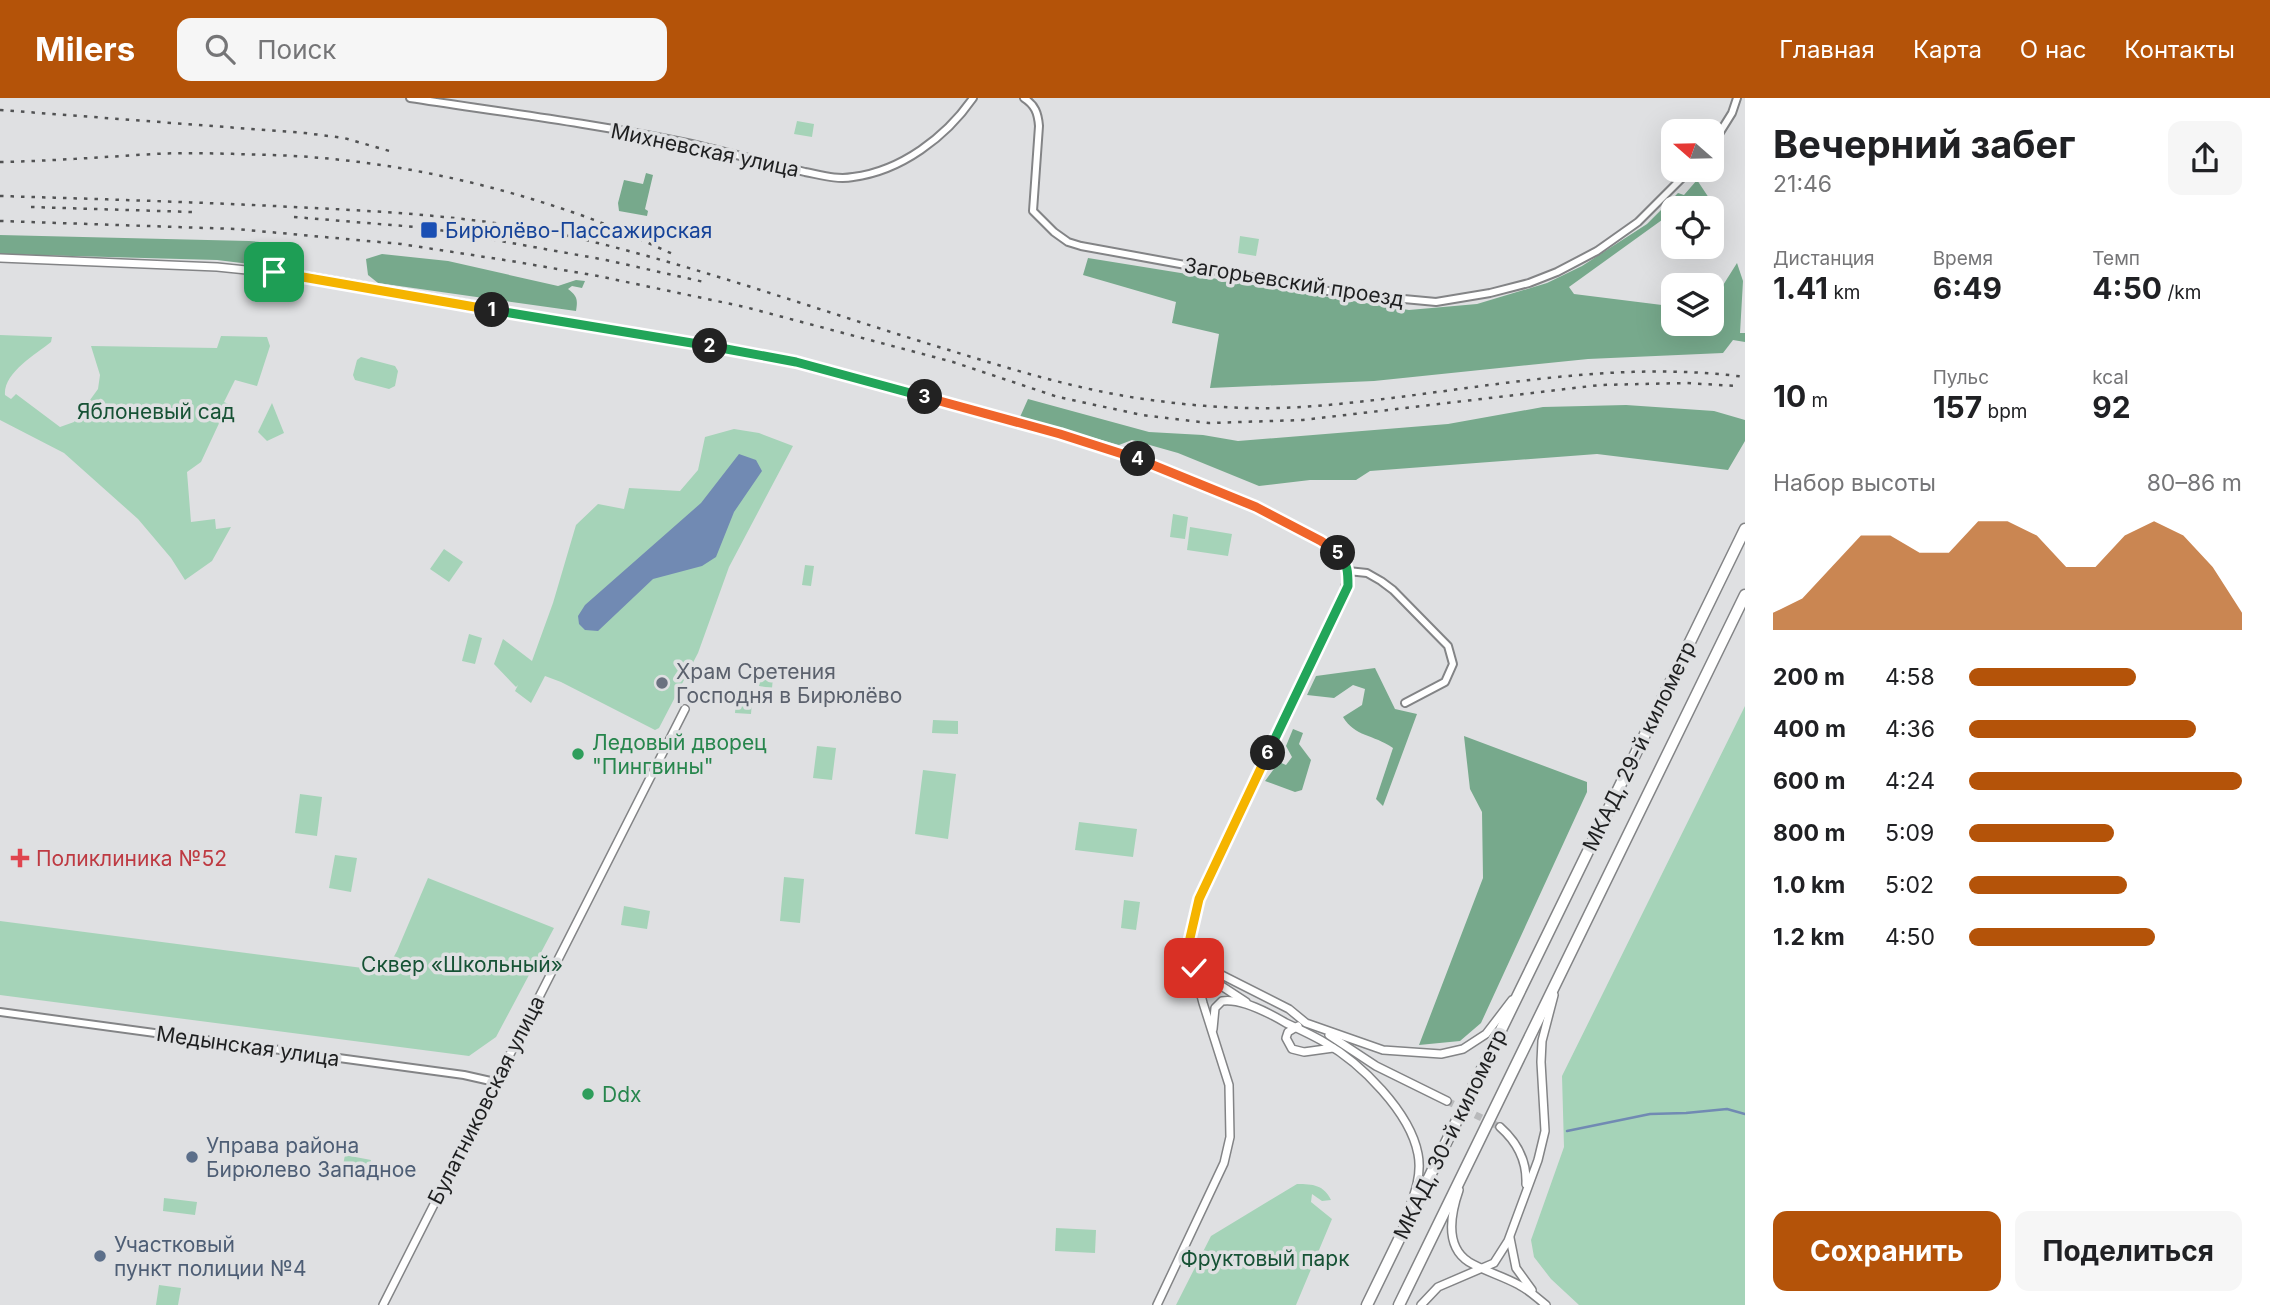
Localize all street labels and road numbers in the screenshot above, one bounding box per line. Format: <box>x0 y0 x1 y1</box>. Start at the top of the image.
street label: Михневская улица <box>609 118 801 182</box>
street label: Загорьевский проезд <box>1182 252 1406 312</box>
street label: МКАД, 29-й километр <box>1577 637 1701 855</box>
street label: Булатниковская улица <box>422 991 550 1209</box>
street label: Медынская улица <box>155 1021 341 1071</box>
street label: МКАД, 30-й километр <box>1388 1025 1512 1243</box>

